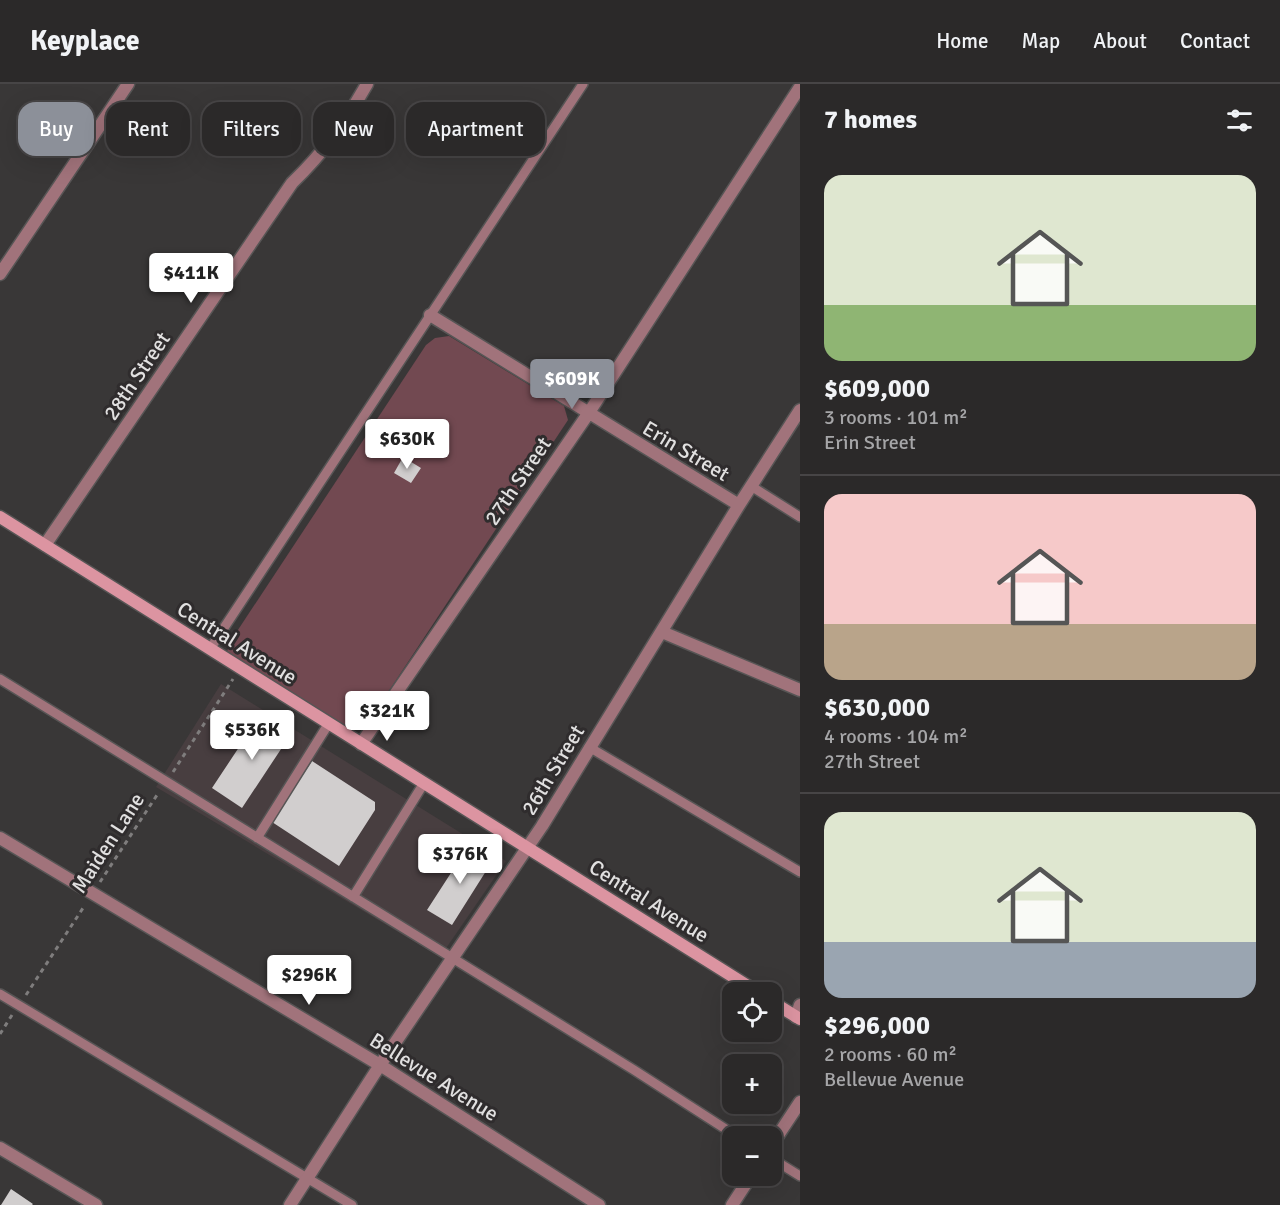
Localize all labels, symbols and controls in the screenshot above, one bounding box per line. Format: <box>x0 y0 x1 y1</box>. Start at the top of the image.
text: Keyplace <box>30 24 140 58</box>
text: Home <box>936 28 989 54</box>
text: Map <box>1022 28 1060 54</box>
text: About <box>1093 28 1147 54</box>
text: Contact <box>1180 28 1250 54</box>
chip: Buy <box>18 102 94 156</box>
chip: Rent <box>106 102 190 156</box>
chip: Filters <box>202 102 301 156</box>
chip: New <box>313 102 394 156</box>
chip: Apartment <box>406 102 545 156</box>
text: 7 homes <box>824 104 917 136</box>
icon: filters <box>1223 104 1256 137</box>
icon: home <box>986 214 1094 322</box>
pin: $411K <box>149 253 233 304</box>
text: $411K <box>163 260 219 285</box>
street label: 28th Street <box>98 327 176 425</box>
pin: $609K <box>530 359 614 410</box>
text: $609K <box>544 366 600 391</box>
text: $609,000 <box>824 373 930 405</box>
text: 3 rooms · 101 m² <box>824 405 968 430</box>
street label: Erin Street <box>638 415 734 487</box>
pin: $630K <box>365 419 449 470</box>
text: $630K <box>379 426 435 451</box>
text: Erin Street <box>824 430 916 455</box>
street label: 27th Street <box>479 432 557 530</box>
icon: home <box>986 533 1094 641</box>
street label: Central Avenue <box>172 596 302 690</box>
pin: $321K <box>345 691 429 742</box>
text: $630,000 <box>824 692 930 724</box>
text: $321K <box>359 698 415 723</box>
pin: $536K <box>210 710 294 761</box>
text: $536K <box>224 717 280 742</box>
street label: 26th Street <box>516 720 590 820</box>
text: 4 rooms · 104 m² <box>824 724 968 749</box>
text: 27th Street <box>824 749 920 774</box>
street label: Maiden Lane <box>66 788 150 898</box>
pin: $376K <box>418 834 502 885</box>
text: $376K <box>432 841 488 866</box>
icon: home <box>986 851 1094 959</box>
street label: Central Avenue <box>584 854 714 948</box>
pin: $296K <box>267 955 351 1006</box>
text: $296K <box>281 962 337 987</box>
map controls <box>722 982 782 1186</box>
button: locate <box>722 982 782 1042</box>
text: $296,000 <box>824 1010 930 1042</box>
street label: Bellevue Avenue <box>365 1027 503 1127</box>
text: 2 rooms · 60 m² <box>824 1042 957 1067</box>
button: + <box>722 1054 782 1114</box>
text: Bellevue Avenue <box>824 1067 964 1092</box>
button: − <box>722 1126 782 1186</box>

